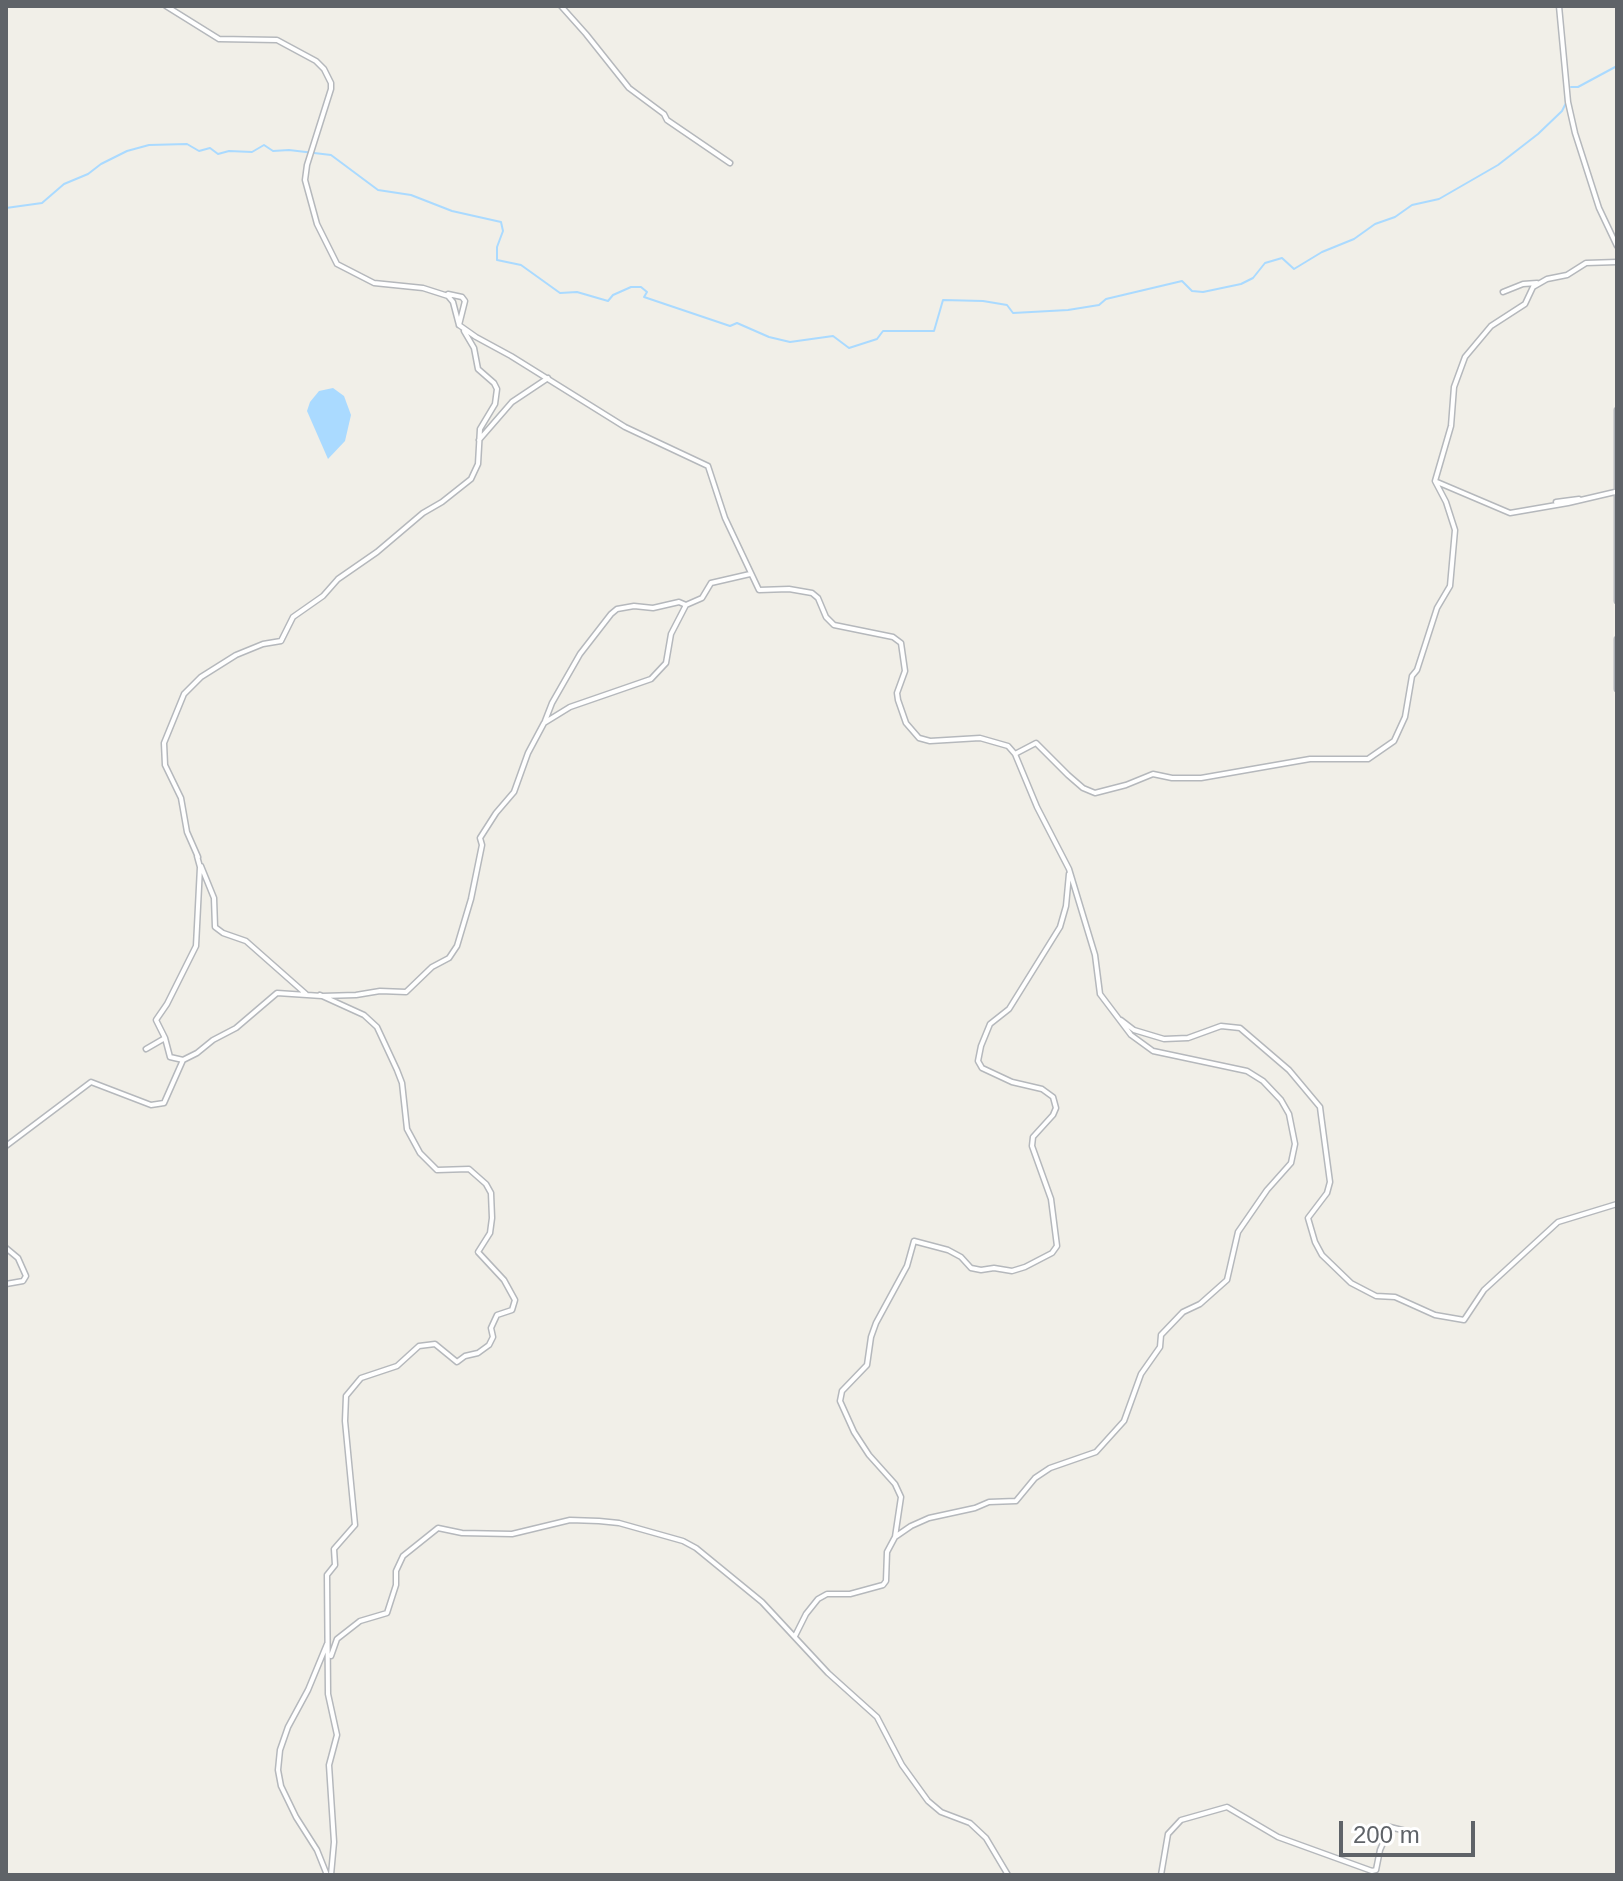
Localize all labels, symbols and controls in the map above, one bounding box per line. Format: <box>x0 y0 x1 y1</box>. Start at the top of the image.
scale bar <box>1343 1805 1479 1855</box>
text: 200 m <box>1353 1821 1420 1848</box>

